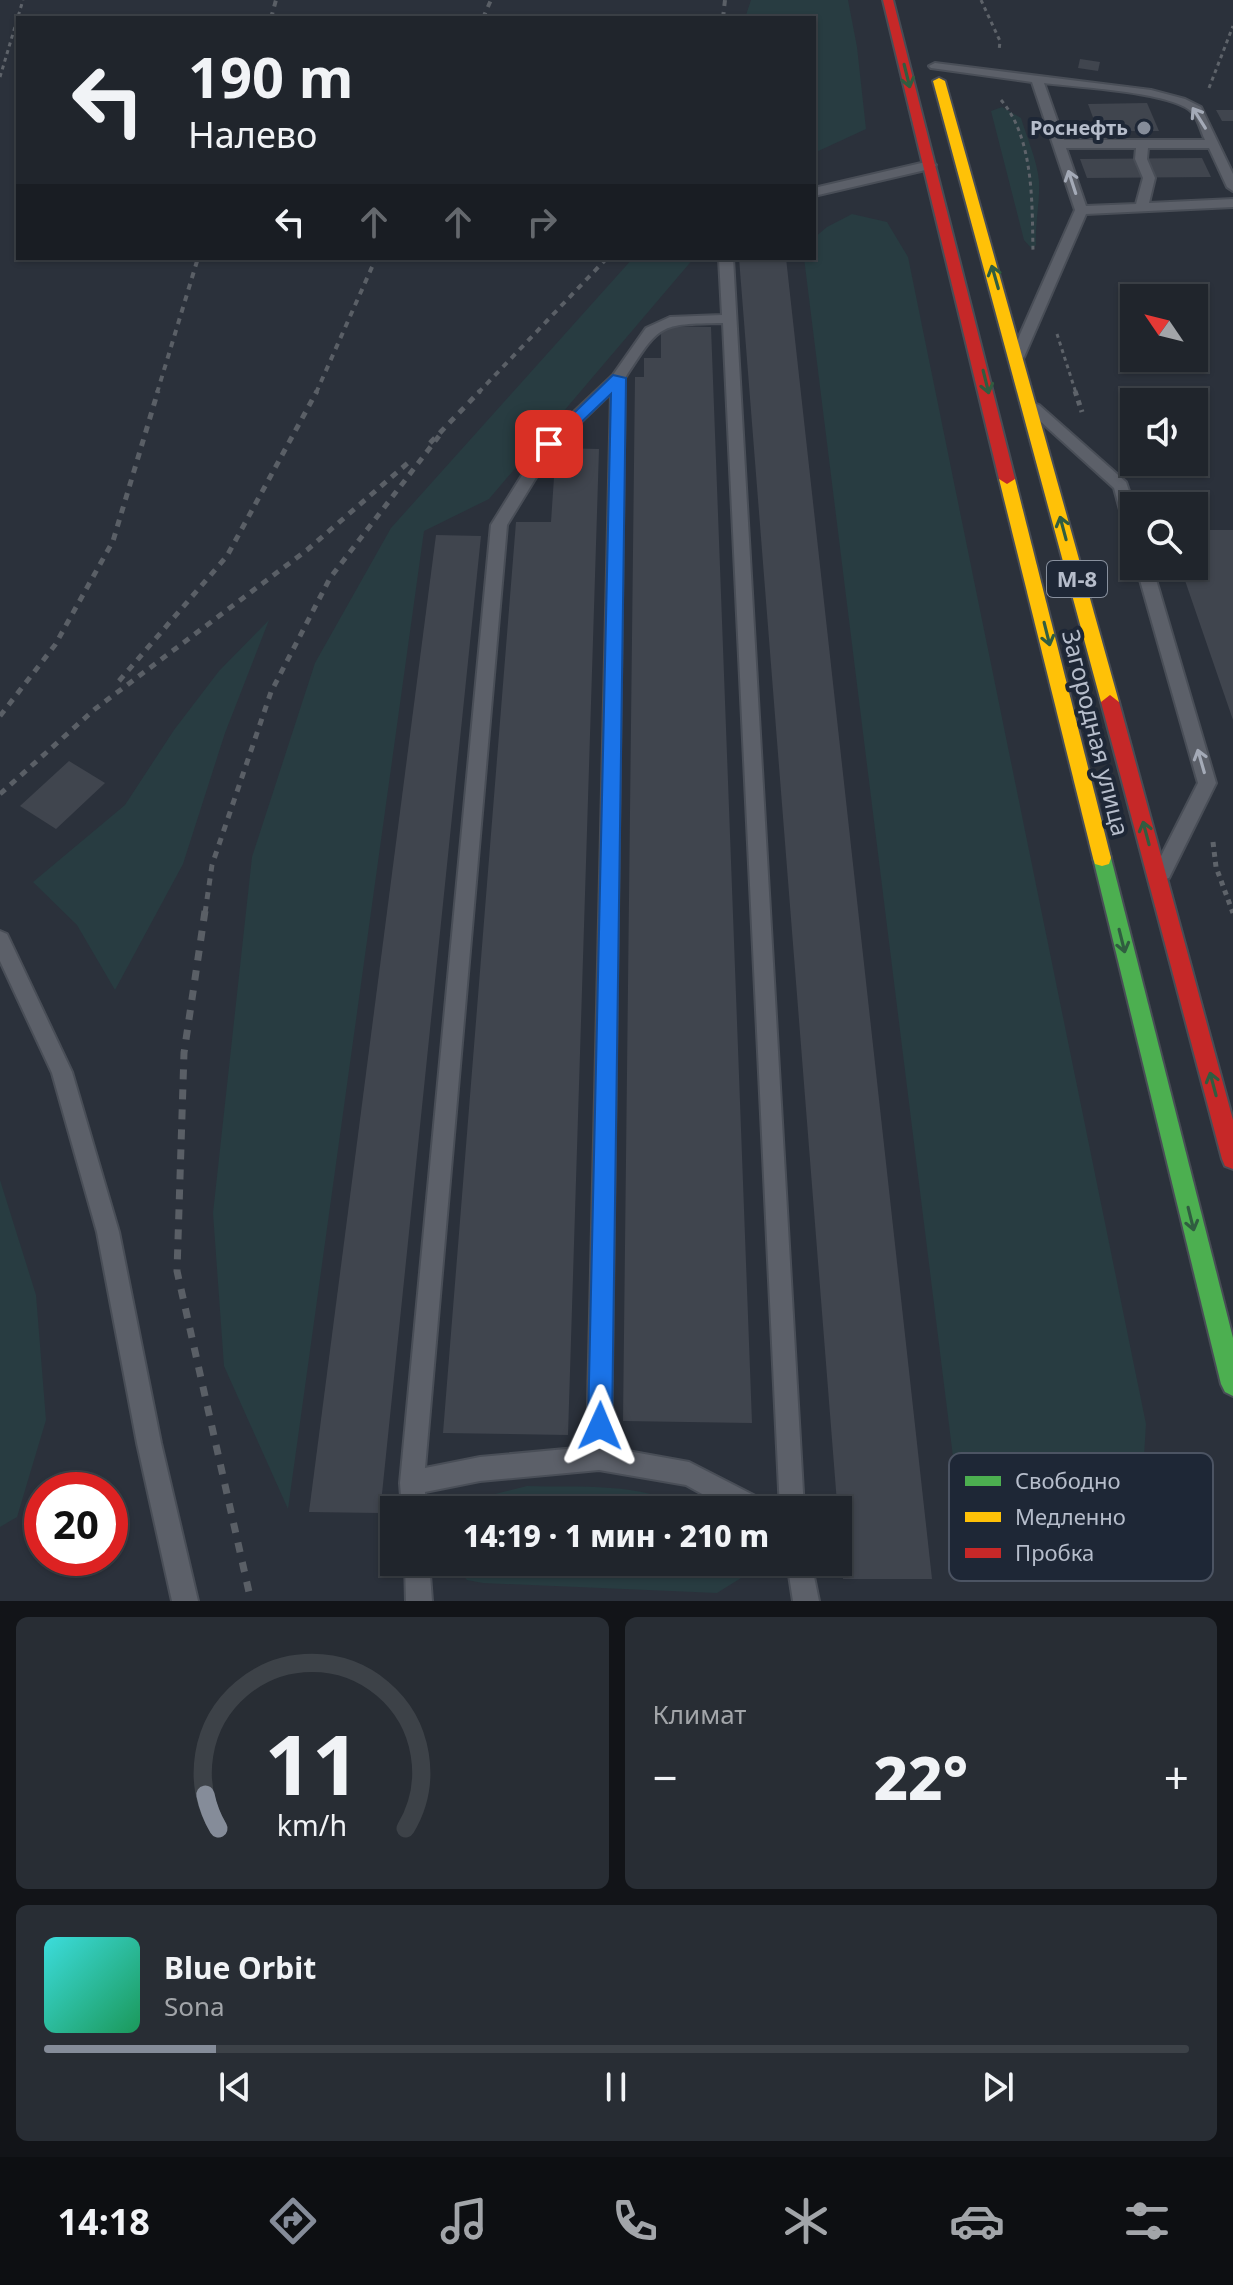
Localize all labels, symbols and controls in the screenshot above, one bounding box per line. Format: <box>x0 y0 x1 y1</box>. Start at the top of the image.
text: 190 m <box>188 38 353 114</box>
icon: left <box>56 48 160 152</box>
one-way arrow <box>901 62 916 88</box>
one-way arrow <box>1190 107 1207 129</box>
text: Налево <box>188 110 317 159</box>
place label: Роснефть <box>1030 114 1128 141</box>
marker: Роснефть <box>1135 119 1153 137</box>
one-way arrow <box>1063 170 1078 195</box>
icon: left <box>268 200 312 244</box>
icon: ahead <box>352 200 396 244</box>
icon: ahead <box>436 200 480 244</box>
icon: right <box>520 200 564 244</box>
one-way arrow <box>986 265 1001 291</box>
north arrow <box>1120 284 1208 372</box>
map controls <box>1120 284 1208 580</box>
one-way arrow <box>979 368 994 394</box>
button: sound <box>1120 388 1208 476</box>
pin <box>515 410 583 478</box>
icon: arrive <box>527 422 571 466</box>
button: search <box>1120 492 1208 580</box>
one-way arrow <box>1055 515 1070 541</box>
road number: М-8 <box>1047 561 1107 597</box>
one-way arrow <box>1040 621 1055 647</box>
street label: Загородная улица <box>1055 626 1138 839</box>
one-way arrow <box>1193 748 1208 774</box>
one-way arrow <box>1138 820 1153 846</box>
one-way arrow <box>1115 928 1130 954</box>
one-way arrow <box>1205 1072 1220 1098</box>
one-way arrow <box>1185 1205 1200 1231</box>
position arrow <box>558 1384 642 1468</box>
legend <box>949 1453 1213 1581</box>
text: Свободно <box>1015 1465 1120 1495</box>
speed limit sign: 20 <box>24 1472 128 1576</box>
text: Медленно <box>1015 1501 1126 1531</box>
text: 14:19 · 1 мин · 210 m <box>463 1515 769 1556</box>
text: Пробка <box>1015 1537 1094 1567</box>
text: Климат <box>653 1696 746 1732</box>
text: 11 <box>265 1706 360 1819</box>
text: 22° <box>873 1736 968 1818</box>
text: − <box>653 1747 678 1807</box>
text: + <box>1164 1747 1189 1807</box>
text: km/h <box>277 1805 347 1844</box>
text: Blue Orbit <box>164 1947 316 1988</box>
text: Sona <box>164 1988 225 2024</box>
icon: previous <box>213 2065 257 2109</box>
icon: pause <box>594 2065 638 2109</box>
icon: next <box>976 2065 1020 2109</box>
icon: directions <box>265 2193 321 2249</box>
icon: music <box>436 2193 492 2249</box>
icon: phone <box>607 2193 663 2249</box>
icon: climate <box>778 2193 834 2249</box>
icon: car <box>949 2193 1005 2249</box>
icon: filters <box>1119 2193 1175 2249</box>
text: 14:18 <box>57 2197 150 2246</box>

